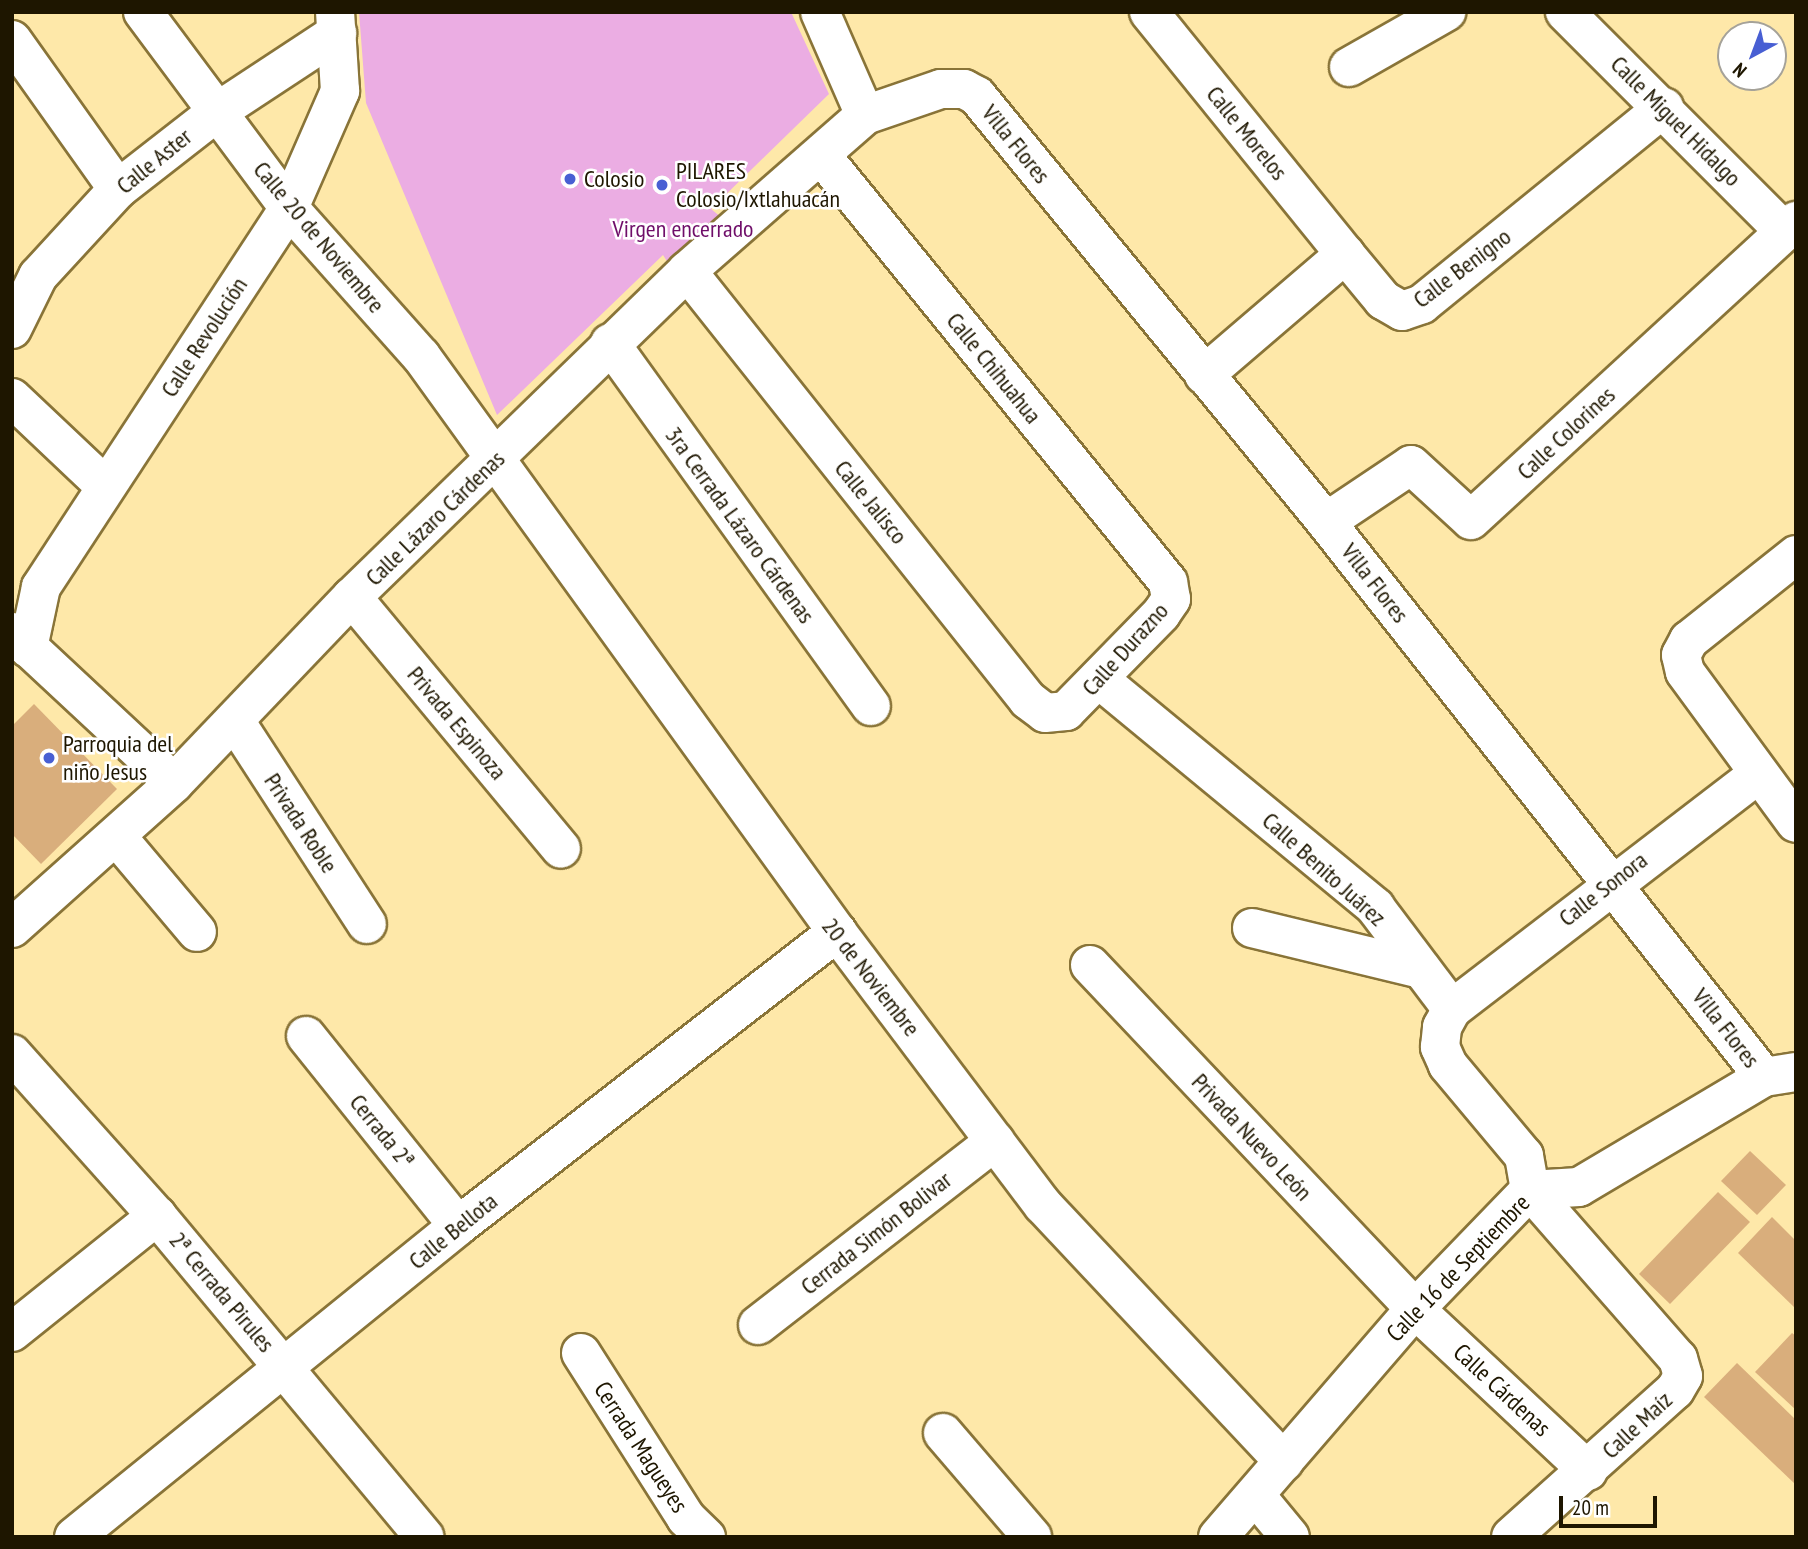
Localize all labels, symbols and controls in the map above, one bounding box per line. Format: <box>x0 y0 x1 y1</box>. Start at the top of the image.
north arrow <box>1717 21 1787 91</box>
street label: Calle Miguel Hidalgo <box>1605 50 1747 192</box>
text: N <box>1728 58 1751 83</box>
street label: Calle Morelos <box>1200 80 1294 186</box>
street label: Villa Flores <box>976 99 1056 189</box>
street label: Calle Aster <box>110 122 198 200</box>
street label: Calle 20 de Noviembre <box>247 156 391 318</box>
place label: PILARES Colosio/Ixtlahuacán <box>676 157 840 213</box>
place label: Colosio <box>584 165 644 193</box>
marker: Colosio <box>562 171 578 187</box>
marker: PILARES Colosio/Ixtlahuacán <box>654 177 670 193</box>
park label: Virgen encerrado <box>613 215 753 243</box>
street label: Calle Benigno <box>1408 222 1516 314</box>
street label: Calle Revolución <box>155 272 253 402</box>
street label: Calle Chihuahua <box>941 307 1047 429</box>
street label: Calle Colorines <box>1511 380 1621 486</box>
street label: 3ra Cerrada Lázaro Cárdenas <box>659 421 821 629</box>
street label: Calle Lázaro Cárdenas <box>360 444 510 592</box>
street label: Calle Jalisco <box>829 454 913 550</box>
street label: Villa Flores <box>1335 538 1415 628</box>
street label: Calle Durazno <box>1076 597 1174 701</box>
street label: Privada Espinoza <box>401 661 513 785</box>
place label: Parroquia del niño Jesus <box>63 730 173 786</box>
marker: Parroquia del niño Jesus <box>41 750 57 766</box>
street label: Privada Roble <box>258 768 344 878</box>
street label: Calle Benito Juárez <box>1256 806 1392 932</box>
street label: Calle Sonora <box>1553 846 1653 932</box>
street label: 20 de Noviembre <box>816 912 926 1042</box>
street label: Villa Flores <box>1686 983 1766 1073</box>
street label: Privada Nuevo León <box>1186 1068 1318 1206</box>
street label: Cerrada 2ª <box>344 1088 420 1174</box>
street label: Cerrada Simón Bolivar <box>795 1165 957 1301</box>
street label: Calle Bellota <box>403 1187 503 1275</box>
street label: Calle 16 de Septiembre <box>1380 1188 1536 1348</box>
street label: 2ª Cerrada Pirules <box>163 1226 281 1358</box>
street label: Calle Cárdenas <box>1447 1338 1557 1442</box>
street label: Cerrada Magueyes <box>588 1376 694 1518</box>
street label: Calle Maíz <box>1596 1385 1678 1465</box>
scale bar <box>1563 1482 1661 1526</box>
text: 20 m <box>1572 1494 1609 1521</box>

